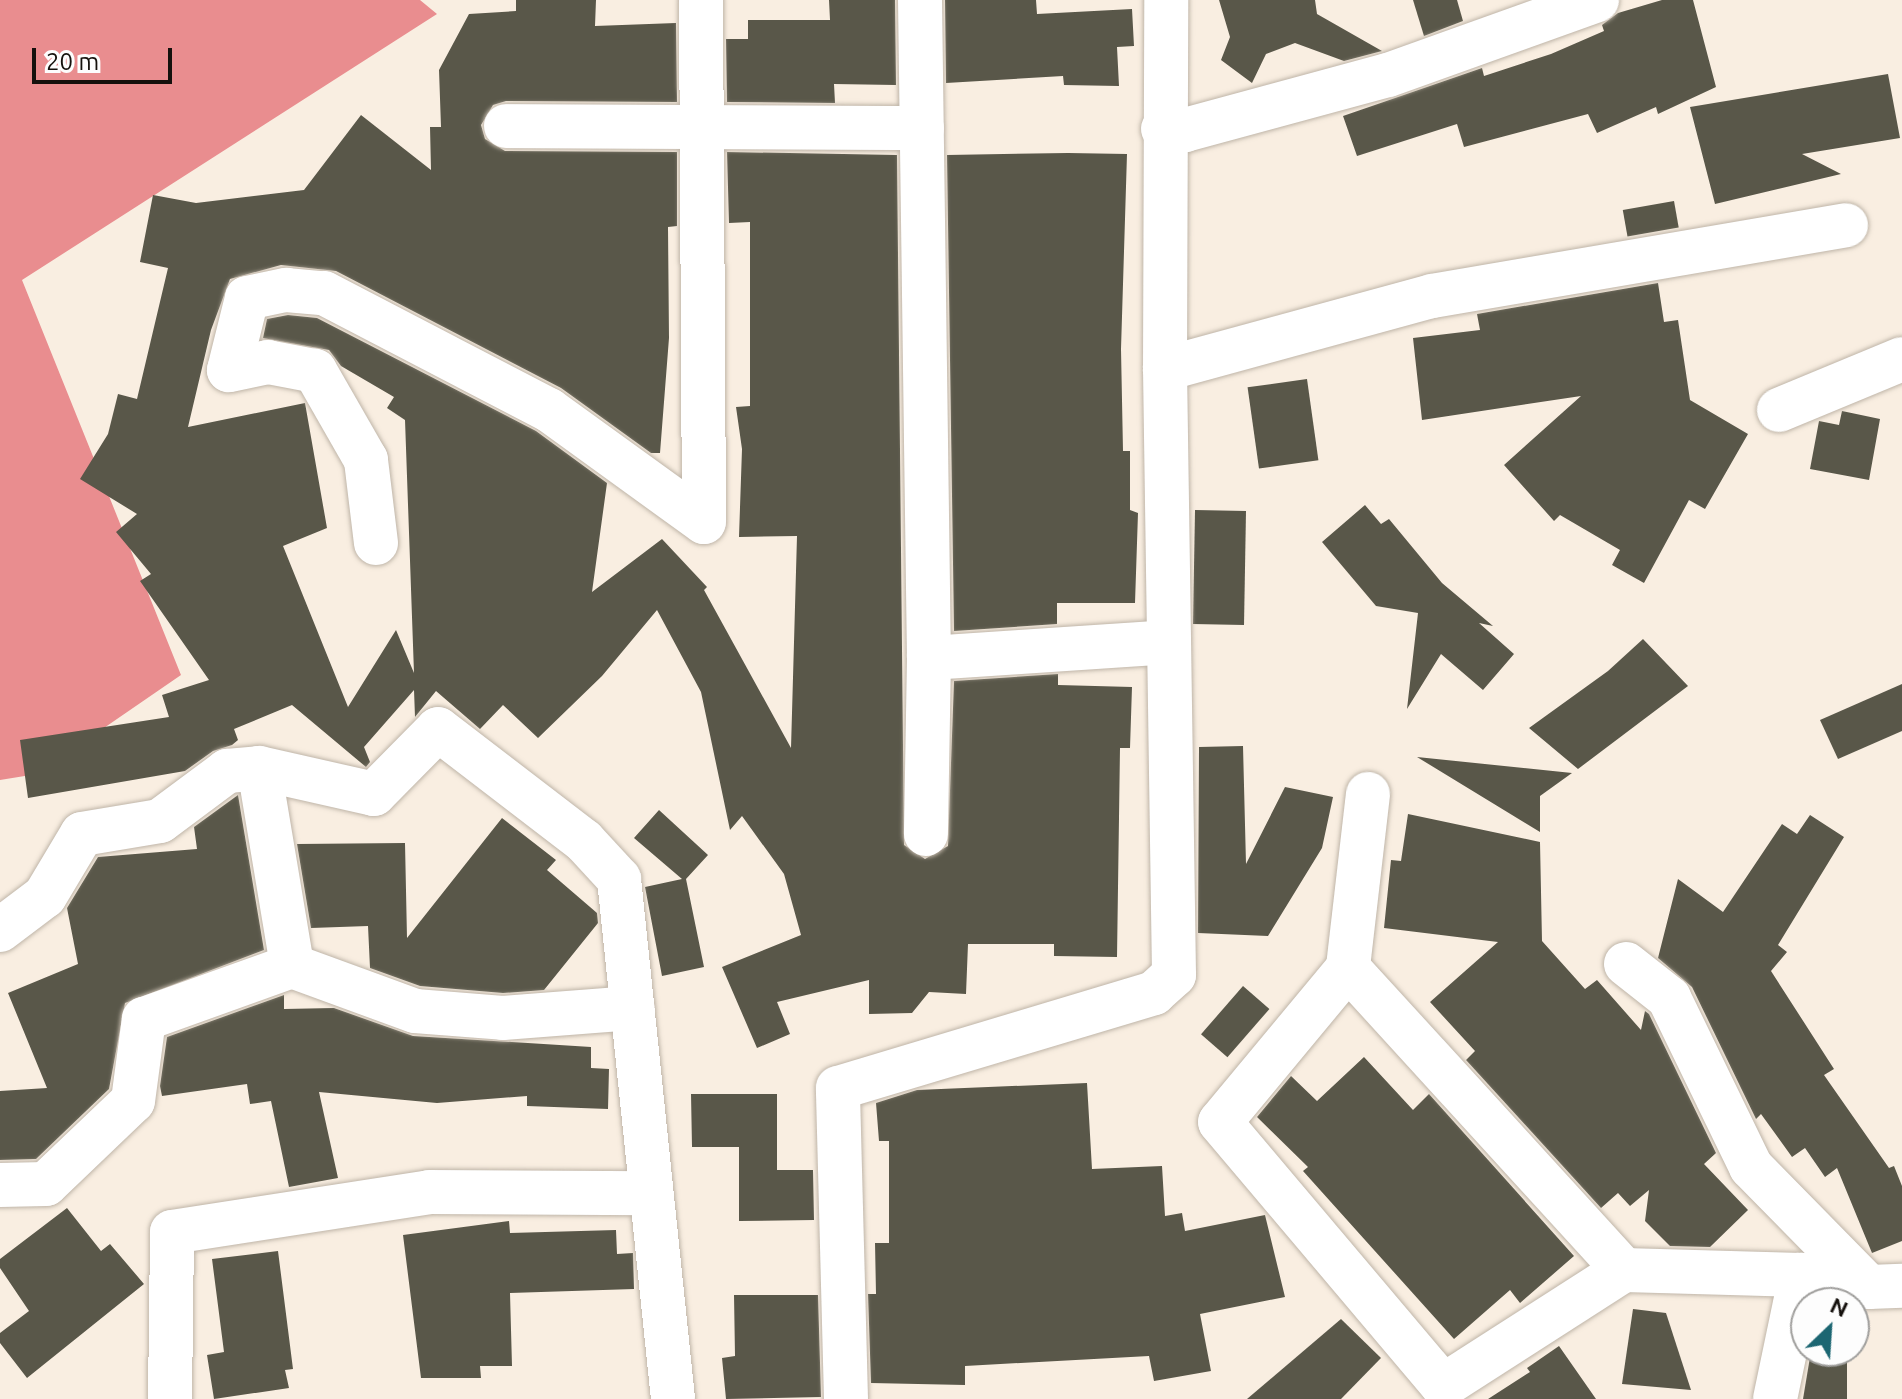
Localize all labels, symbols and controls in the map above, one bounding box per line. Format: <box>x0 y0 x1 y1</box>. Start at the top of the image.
scale bar <box>36 32 176 82</box>
text: 20 m <box>46 48 99 75</box>
north arrow <box>1790 1287 1870 1367</box>
text: N <box>1827 1292 1852 1321</box>

